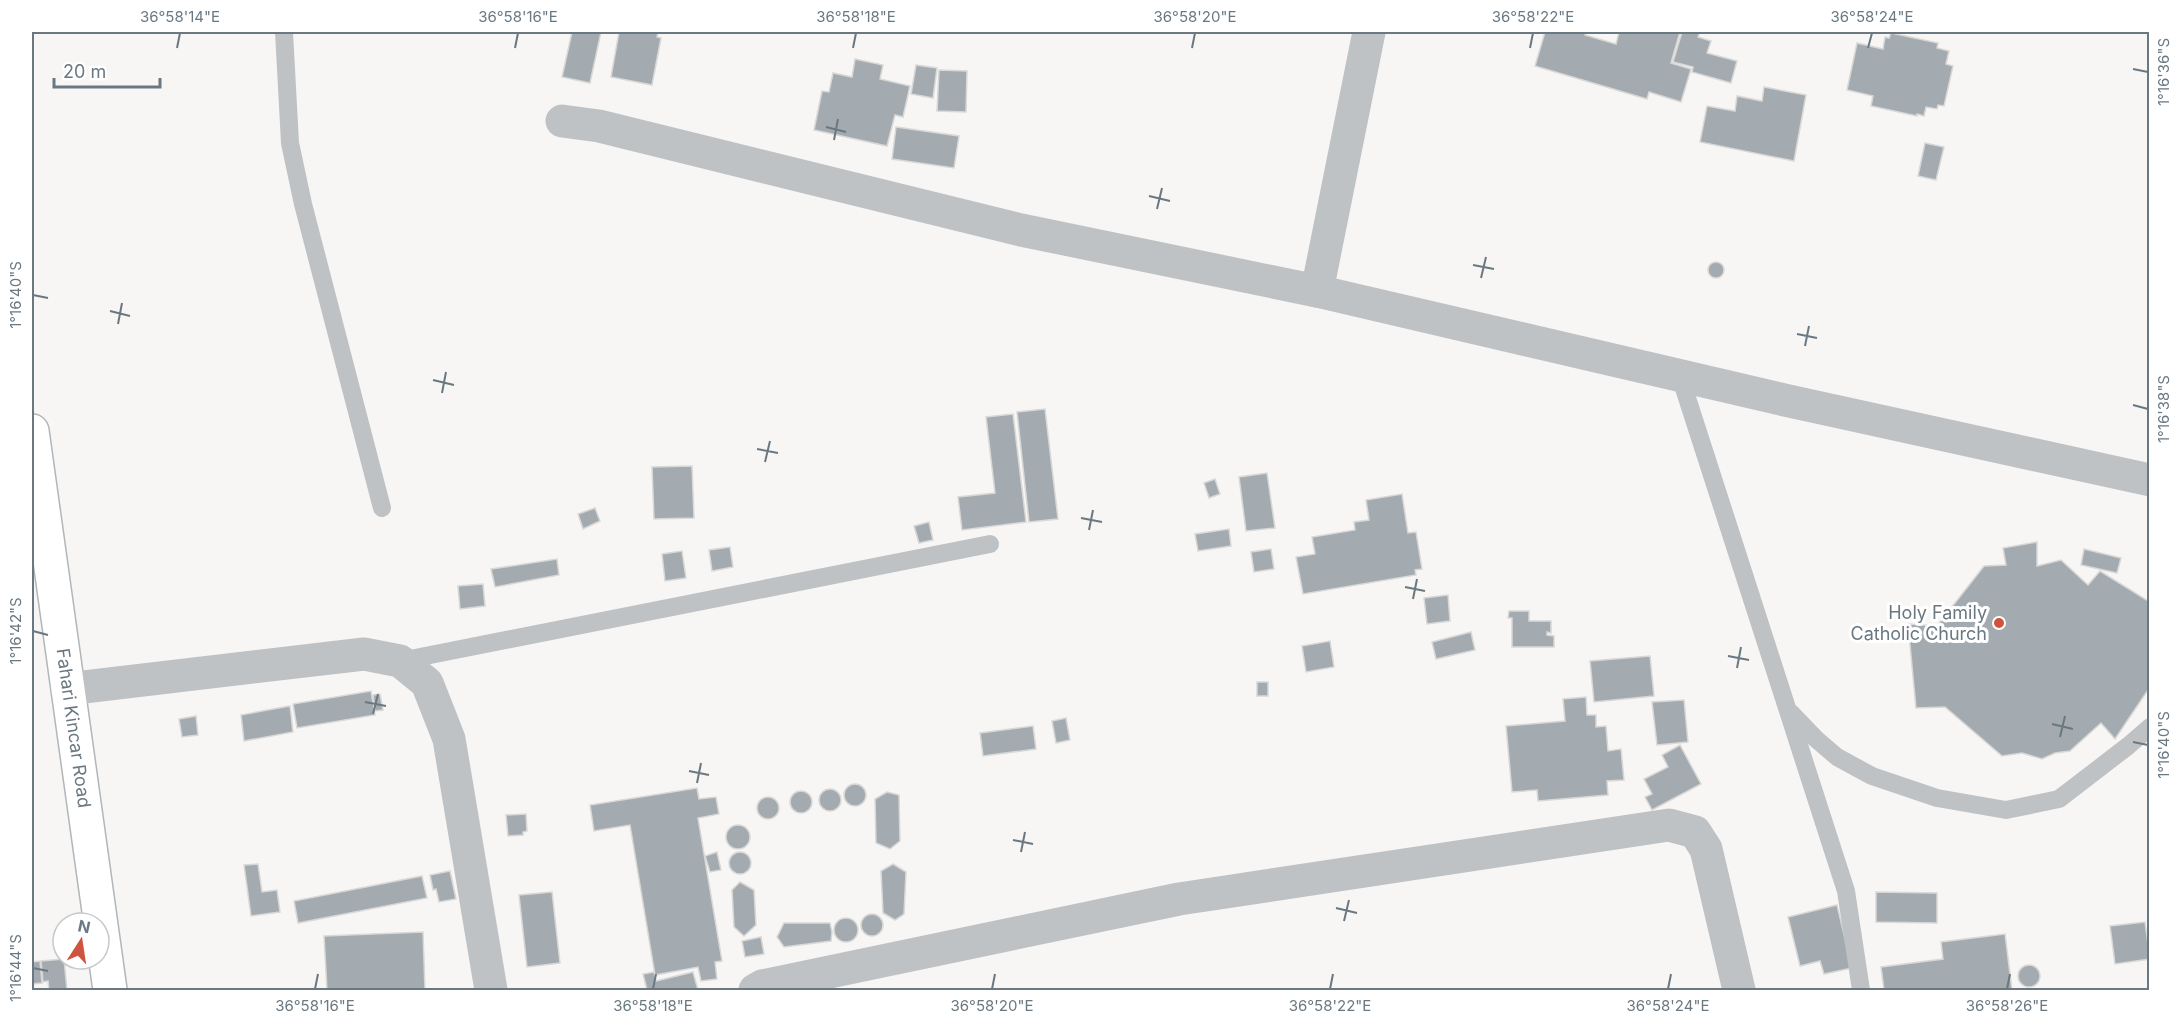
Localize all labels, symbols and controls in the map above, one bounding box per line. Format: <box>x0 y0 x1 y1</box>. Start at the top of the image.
text: 36°58'14"E <box>140 7 220 26</box>
text: 36°58'16"E <box>478 7 558 26</box>
text: 36°58'18"E <box>816 7 896 26</box>
text: 36°58'20"E <box>1154 7 1236 26</box>
text: 36°58'22"E <box>1492 7 1574 26</box>
text: 36°58'24"E <box>1831 7 1913 26</box>
text: 1°16'36"S <box>2154 38 2173 106</box>
scale bar <box>54 51 160 89</box>
text: 20 m <box>63 61 106 82</box>
text: 1°16'40"S <box>6 261 25 329</box>
text: 1°16'38"S <box>2154 375 2173 443</box>
text: 1°16'42"S <box>6 597 25 665</box>
place label: Holy Family Catholic Church <box>1851 602 1987 644</box>
marker: Holy Family Catholic Church <box>1992 616 2006 630</box>
street label: Fahari Kincar Road <box>52 647 95 809</box>
text: 1°16'40"S <box>2154 711 2173 779</box>
north arrow <box>51 911 111 971</box>
text: N <box>76 915 92 937</box>
text: 1°16'44"S <box>6 934 25 1002</box>
text: 36°58'16"E <box>275 996 355 1015</box>
text: 36°58'18"E <box>613 996 693 1015</box>
text: 36°58'20"E <box>951 996 1033 1015</box>
text: 36°58'22"E <box>1289 996 1371 1015</box>
text: 36°58'24"E <box>1627 996 1709 1015</box>
text: 36°58'26"E <box>1966 996 2048 1015</box>

